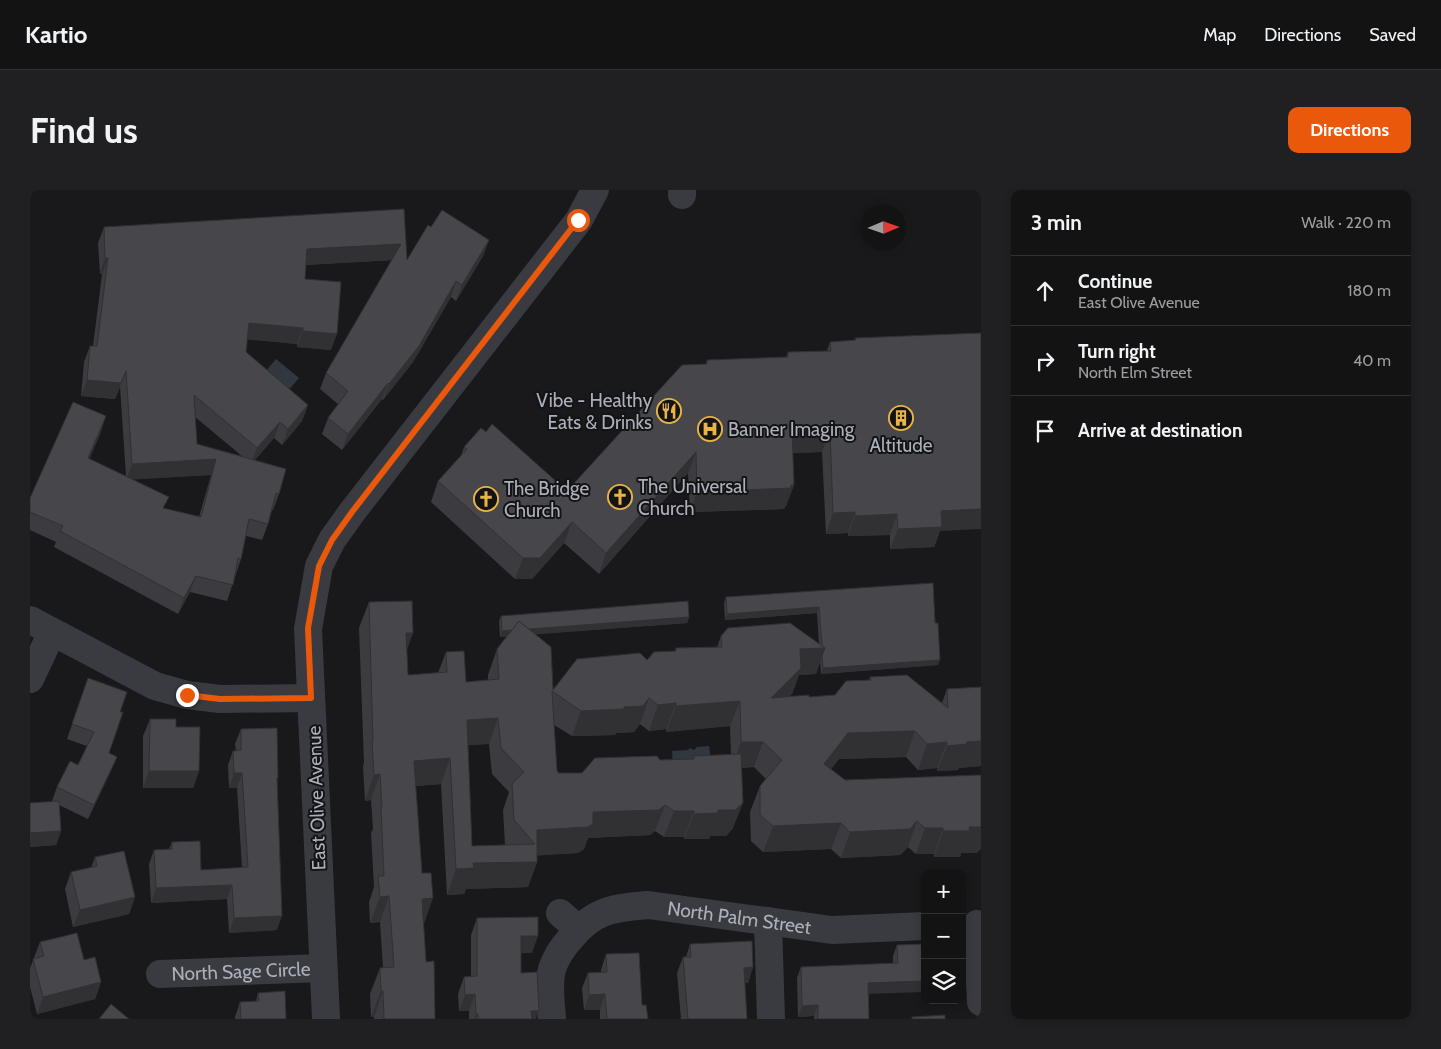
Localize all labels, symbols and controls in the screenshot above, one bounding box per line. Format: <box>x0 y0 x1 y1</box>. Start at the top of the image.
text: Kartio <box>25 20 88 49</box>
text: Map <box>1203 24 1236 46</box>
text: Directions <box>1264 24 1341 46</box>
text: Saved <box>1369 24 1416 46</box>
button: Directions <box>1288 107 1411 153</box>
text: Find us <box>30 109 138 152</box>
north arrow <box>861 205 906 250</box>
route start <box>567 209 590 232</box>
text: 3 min <box>1031 210 1082 235</box>
text: Walk · 220 m <box>1301 213 1391 232</box>
text: Continue <box>1078 270 1152 293</box>
icon: ahead <box>1031 277 1059 305</box>
text: 180 m <box>1347 281 1391 300</box>
text: East Olive Avenue <box>1078 293 1200 312</box>
text: Turn right <box>1078 340 1156 363</box>
icon: right <box>1031 347 1059 375</box>
text: 40 m <box>1353 351 1391 370</box>
text: North Elm Street <box>1078 363 1192 382</box>
place label: Vibe - Healthy Eats & Drinks <box>536 389 652 434</box>
restaurant icon: Vibe - Healthy Eats & Drinks <box>656 398 682 424</box>
building icon: Altitude <box>888 405 914 431</box>
hospital icon: Banner Imaging <box>697 416 723 442</box>
icon: arrive <box>1031 417 1059 445</box>
place label: Banner Imaging <box>728 418 855 441</box>
text: Arrive at destination <box>1078 419 1242 442</box>
place label: Altitude <box>869 434 933 457</box>
place label: The Universal Church <box>638 475 747 520</box>
place label: The Bridge Church <box>504 477 590 522</box>
church icon: The Universal Church <box>607 484 633 510</box>
church icon: The Bridge Church <box>473 486 499 512</box>
route end <box>176 684 199 707</box>
street label: East Olive Avenue <box>302 725 331 871</box>
map controls <box>921 869 966 1004</box>
button: + <box>921 869 966 914</box>
street label: North Palm Street <box>666 897 813 939</box>
button: − <box>921 914 966 959</box>
street label: North Sage Circle <box>171 957 311 986</box>
button: layers <box>921 959 966 1004</box>

